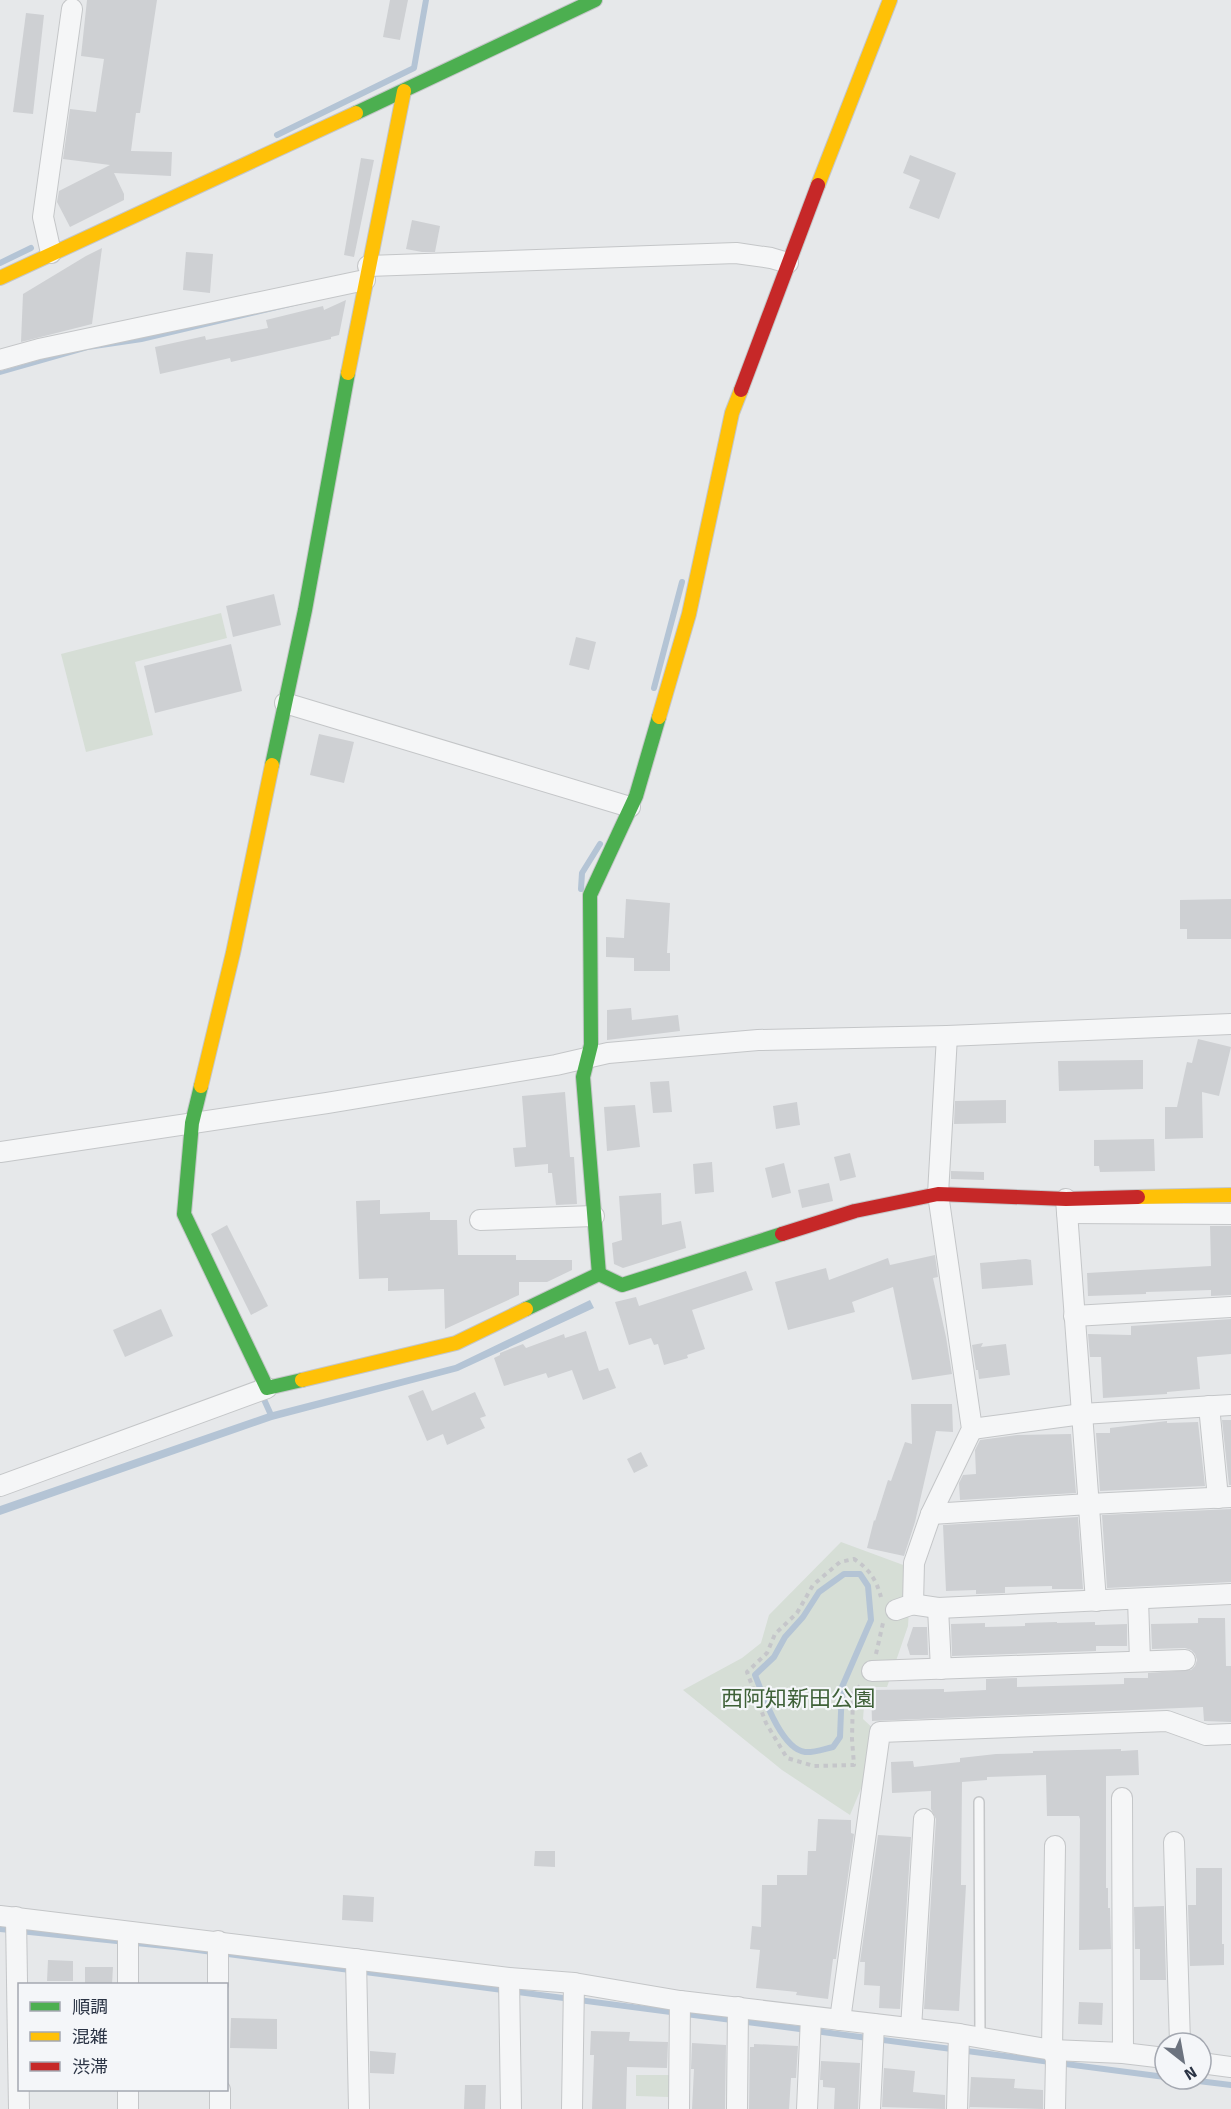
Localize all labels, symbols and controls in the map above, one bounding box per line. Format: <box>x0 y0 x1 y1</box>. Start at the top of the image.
park label: 西阿知新田公園 <box>721 1685 875 1712</box>
legend <box>18 1983 228 2091</box>
text: 順調 <box>72 1996 108 2018</box>
text: 混雑 <box>72 2026 108 2048</box>
north arrow <box>1153 2031 1213 2091</box>
text: 渋滞 <box>72 2056 108 2078</box>
text: N <box>1180 2062 1200 2084</box>

